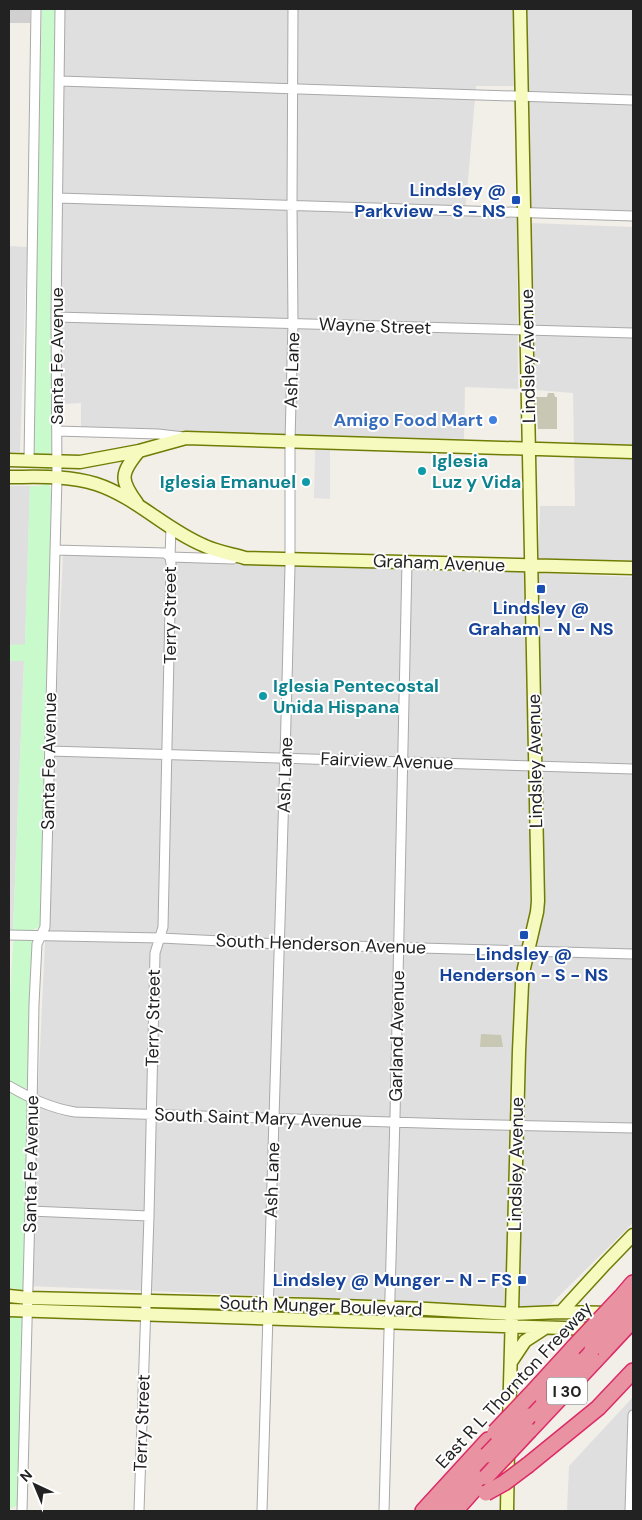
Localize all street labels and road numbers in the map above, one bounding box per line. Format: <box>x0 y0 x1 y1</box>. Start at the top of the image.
street label: Santa Fe Avenue <box>45 287 69 425</box>
street label: Lindsley Avenue <box>515 289 541 423</box>
street label: Wayne Street <box>318 312 432 340</box>
street label: Ash Lane <box>279 332 305 408</box>
street label: Graham Avenue <box>373 549 505 577</box>
street label: Terry Street <box>158 566 182 664</box>
street label: Santa Fe Avenue <box>36 692 62 830</box>
street label: Lindsley Avenue <box>522 694 548 828</box>
street label: Ash Lane <box>272 737 298 813</box>
street label: Fairview Avenue <box>320 747 454 775</box>
street label: South Henderson Avenue <box>215 928 427 960</box>
street label: Terry Street <box>140 969 166 1067</box>
street label: Garland Avenue <box>384 970 410 1102</box>
street label: Santa Fe Avenue <box>18 1095 44 1233</box>
street label: Lindsley Avenue <box>503 1097 529 1231</box>
street label: South Saint Mary Avenue <box>154 1102 362 1134</box>
street label: Ash Lane <box>259 1142 285 1218</box>
street label: South Munger Boulevard <box>219 1290 423 1322</box>
street label: East R L Thornton Freeway <box>430 1296 598 1474</box>
street label: Terry Street <box>128 1374 156 1472</box>
road number: I 30 <box>547 1378 587 1404</box>

